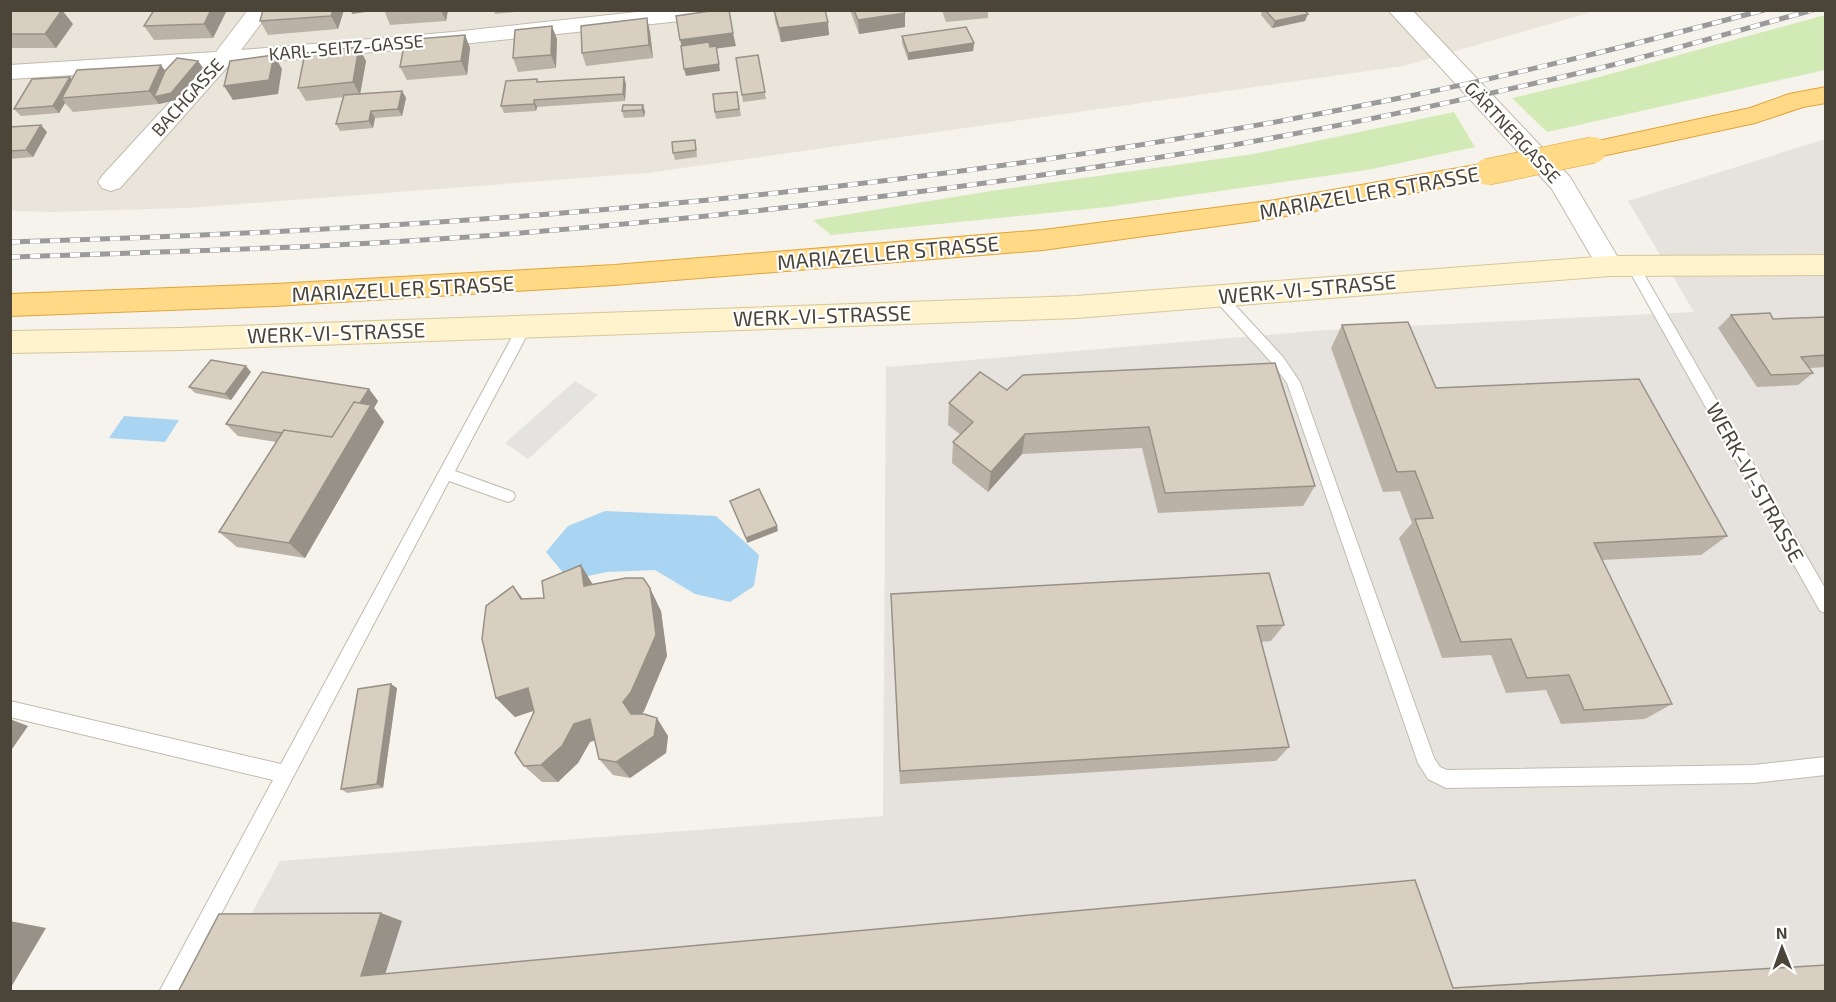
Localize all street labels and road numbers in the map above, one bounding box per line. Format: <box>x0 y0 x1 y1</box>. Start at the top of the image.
street label: KARL-SEITZ-GASSE <box>268 29 424 65</box>
street label: BACHGASSE <box>146 53 228 141</box>
street label: GÄRTNERGASSE <box>1460 77 1566 187</box>
street label: MARIAZELLER STRASSE <box>1257 160 1481 224</box>
street label: MARIAZELLER STRASSE <box>776 230 1000 274</box>
street label: WERK-VI-STRASSE <box>1217 268 1397 308</box>
street label: MARIAZELLER STRASSE <box>291 270 515 306</box>
street label: WERK-VI-STRASSE <box>732 299 912 331</box>
street label: WERK-VI-STRASSE <box>246 316 426 348</box>
street label: WERK-VI-STRASSE <box>1702 398 1810 566</box>

